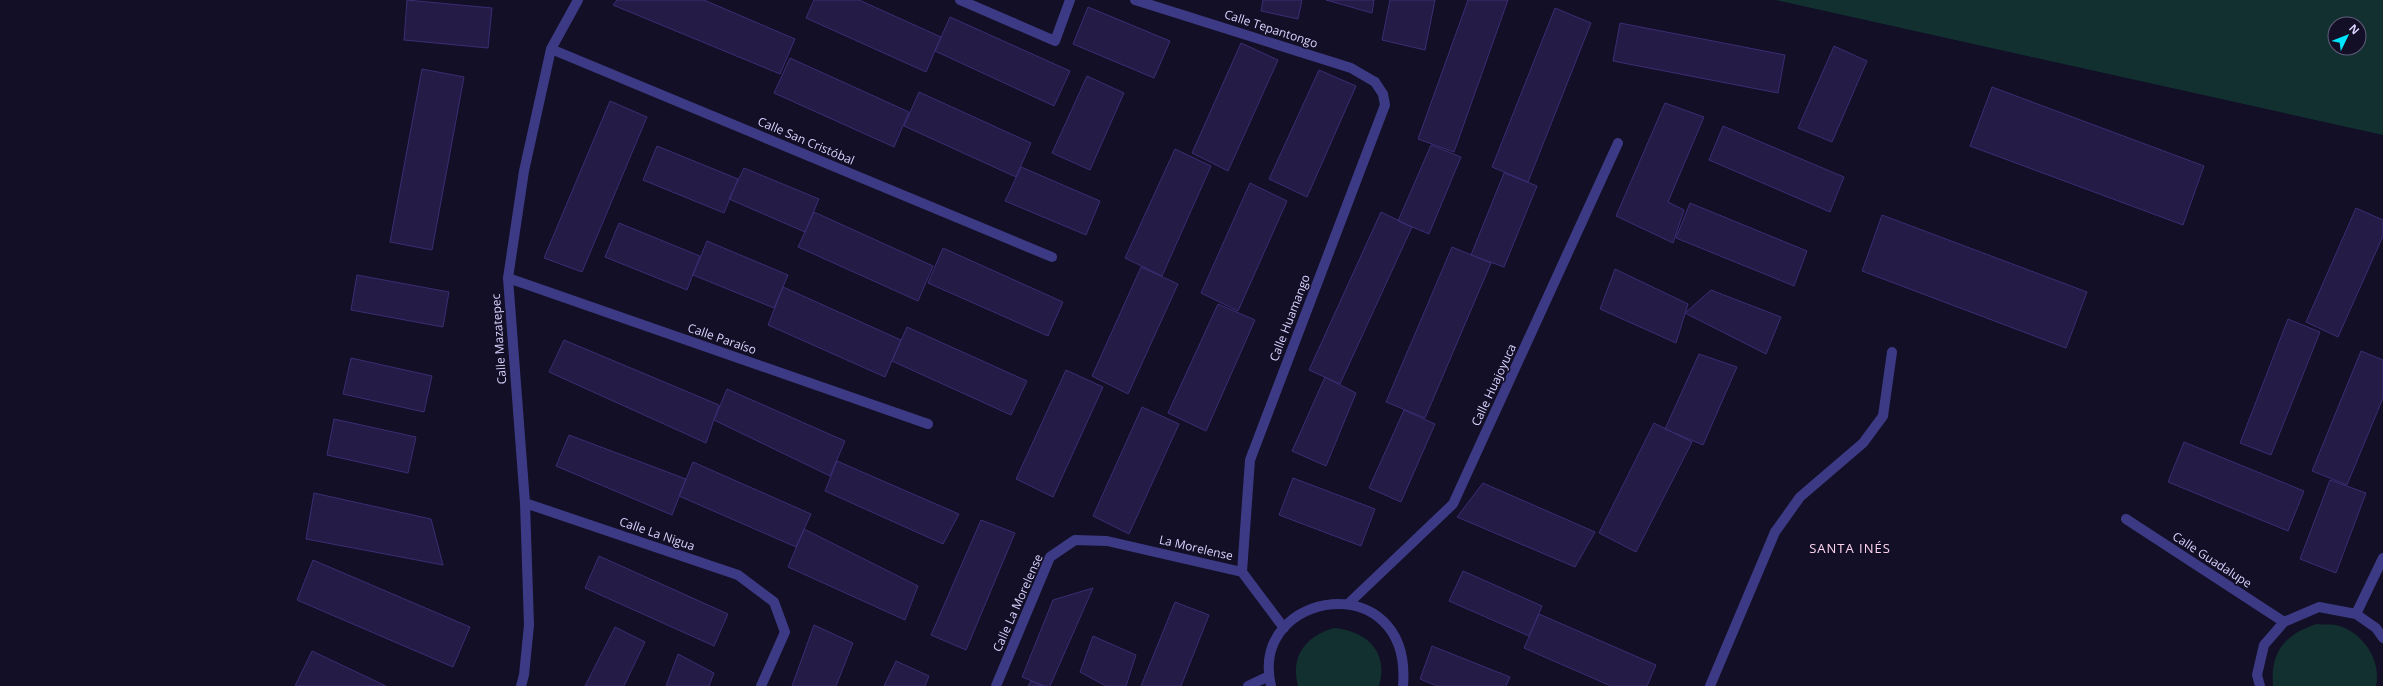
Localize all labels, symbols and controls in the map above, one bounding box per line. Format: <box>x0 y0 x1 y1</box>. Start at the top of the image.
street label: Calle Tepantongo <box>1222 5 1320 52</box>
north arrow <box>2327 16 2367 56</box>
text: N <box>2346 20 2363 37</box>
street label: Calle San Cristóbal <box>755 112 857 169</box>
street label: Calle Huamango <box>1265 272 1314 364</box>
street label: Calle Mazatepec <box>487 293 510 385</box>
street label: Calle Paraíso <box>686 319 759 358</box>
street label: Calle Huajoyuca <box>1467 341 1520 429</box>
street label: Calle La Nigua <box>617 513 697 554</box>
street label: Calle Guadalupe <box>2169 528 2255 592</box>
street label: La Morelense <box>1158 531 1235 564</box>
district label: SANTA INÉS <box>1809 539 1891 557</box>
street label: Calle La Morelense <box>988 551 1047 654</box>

